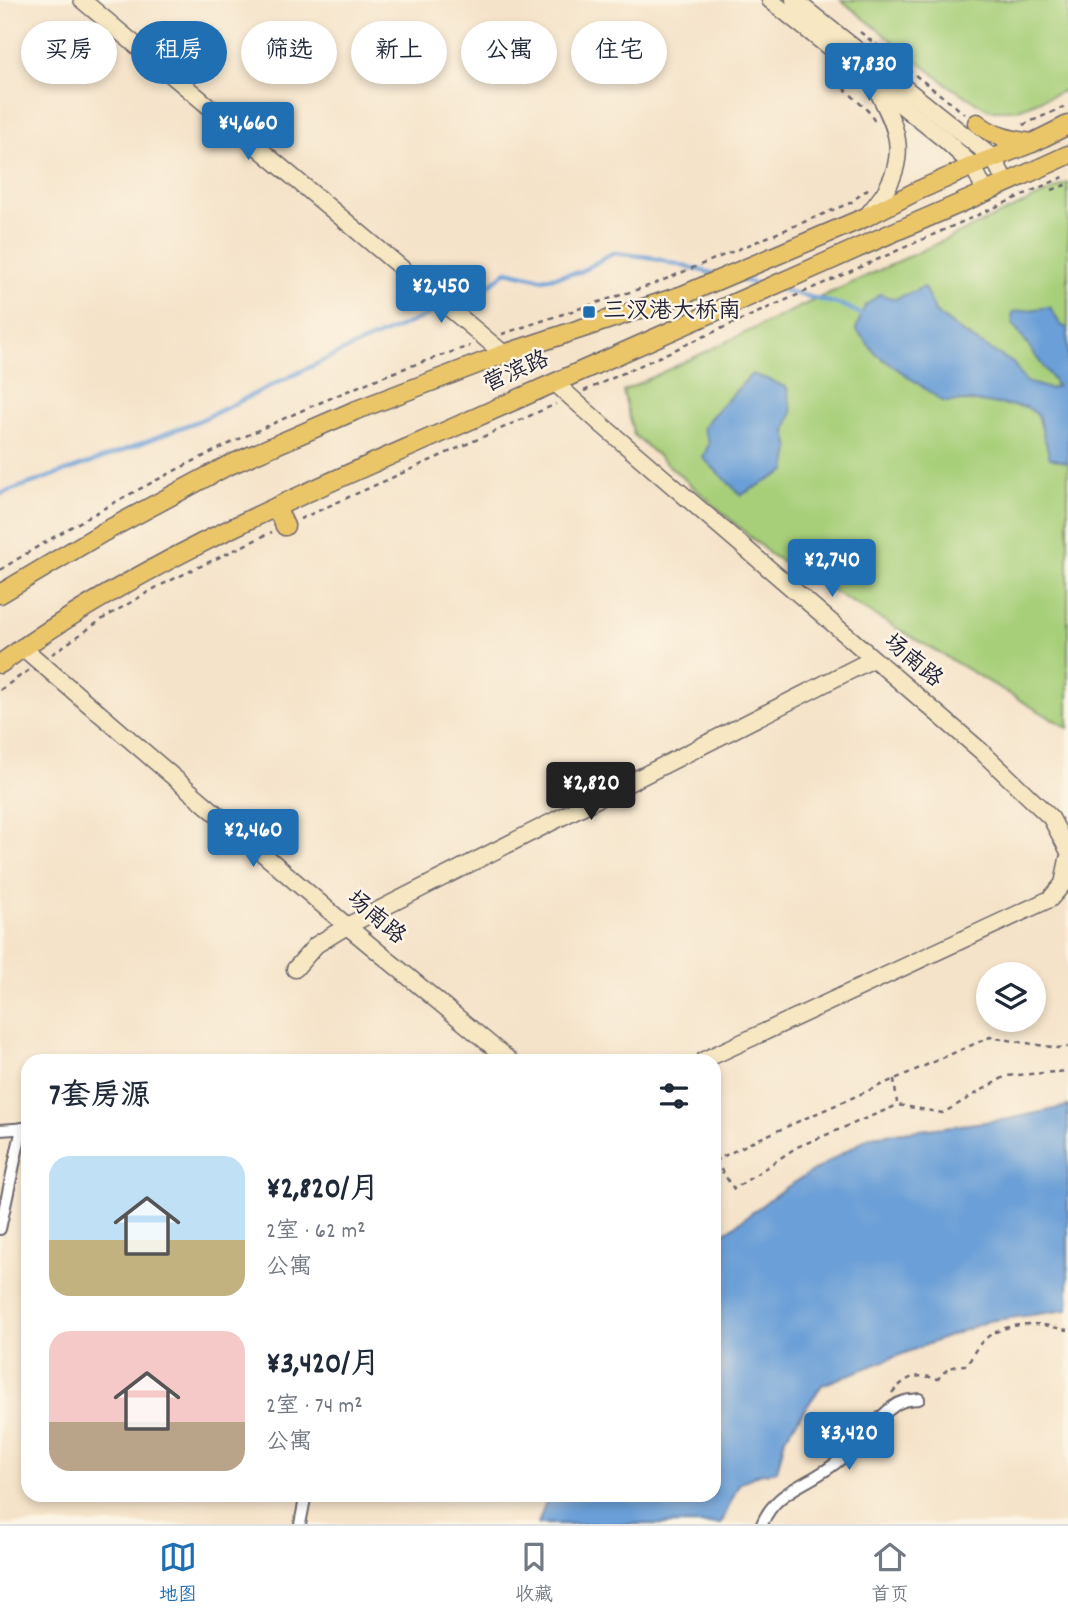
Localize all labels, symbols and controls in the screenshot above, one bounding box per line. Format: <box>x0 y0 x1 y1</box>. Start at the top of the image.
chip: 买房 <box>21 21 117 84</box>
chip: 租房 <box>131 21 227 84</box>
chip: 筛选 <box>241 21 337 84</box>
chip: 新上 <box>351 21 447 84</box>
chip: 公寓 <box>461 21 557 84</box>
chip: 住宅 <box>571 21 667 84</box>
pin: ¥7,830 <box>812 43 926 103</box>
text: ¥7,830 <box>841 49 897 82</box>
pin: ¥4,660 <box>191 102 305 162</box>
text: ¥4,660 <box>218 108 278 141</box>
pin: ¥2,450 <box>384 266 498 325</box>
text: ¥2,450 <box>412 271 470 304</box>
place label: 三汊港大桥南 <box>603 296 741 329</box>
marker: 三汊港大桥南 <box>581 304 597 320</box>
street label: 营滨路 <box>479 344 555 402</box>
pin: ¥2,740 <box>775 540 889 599</box>
text: ¥2,740 <box>804 545 860 578</box>
street label: 场南路 <box>875 627 949 697</box>
pin: ¥2,820 <box>534 762 648 822</box>
text: ¥2,820 <box>562 768 620 801</box>
pin: ¥2,460 <box>196 810 310 869</box>
text: ¥2,460 <box>224 815 282 848</box>
street label: 场南路 <box>338 884 412 954</box>
map controls <box>976 962 1046 1032</box>
button: layers <box>976 962 1046 1032</box>
text: 7套房源 <box>49 1077 151 1120</box>
icon: filters <box>655 1077 693 1115</box>
text: ¥2,820/月 <box>266 1170 379 1213</box>
icon: home <box>105 1184 189 1268</box>
text: 2室 · 62 m² <box>266 1216 366 1249</box>
text: 公寓 <box>266 1252 312 1285</box>
text: ¥3,420/月 <box>266 1345 380 1388</box>
icon: home <box>105 1359 189 1443</box>
text: 2室 · 74 m² <box>266 1391 363 1424</box>
pin: ¥3,420 <box>792 1412 906 1472</box>
text: ¥3,420 <box>820 1418 878 1451</box>
text: 公寓 <box>266 1427 312 1460</box>
tab: 地图 <box>159 1538 197 1610</box>
tab: 收藏 <box>515 1538 553 1610</box>
tab: 首页 <box>871 1538 909 1610</box>

